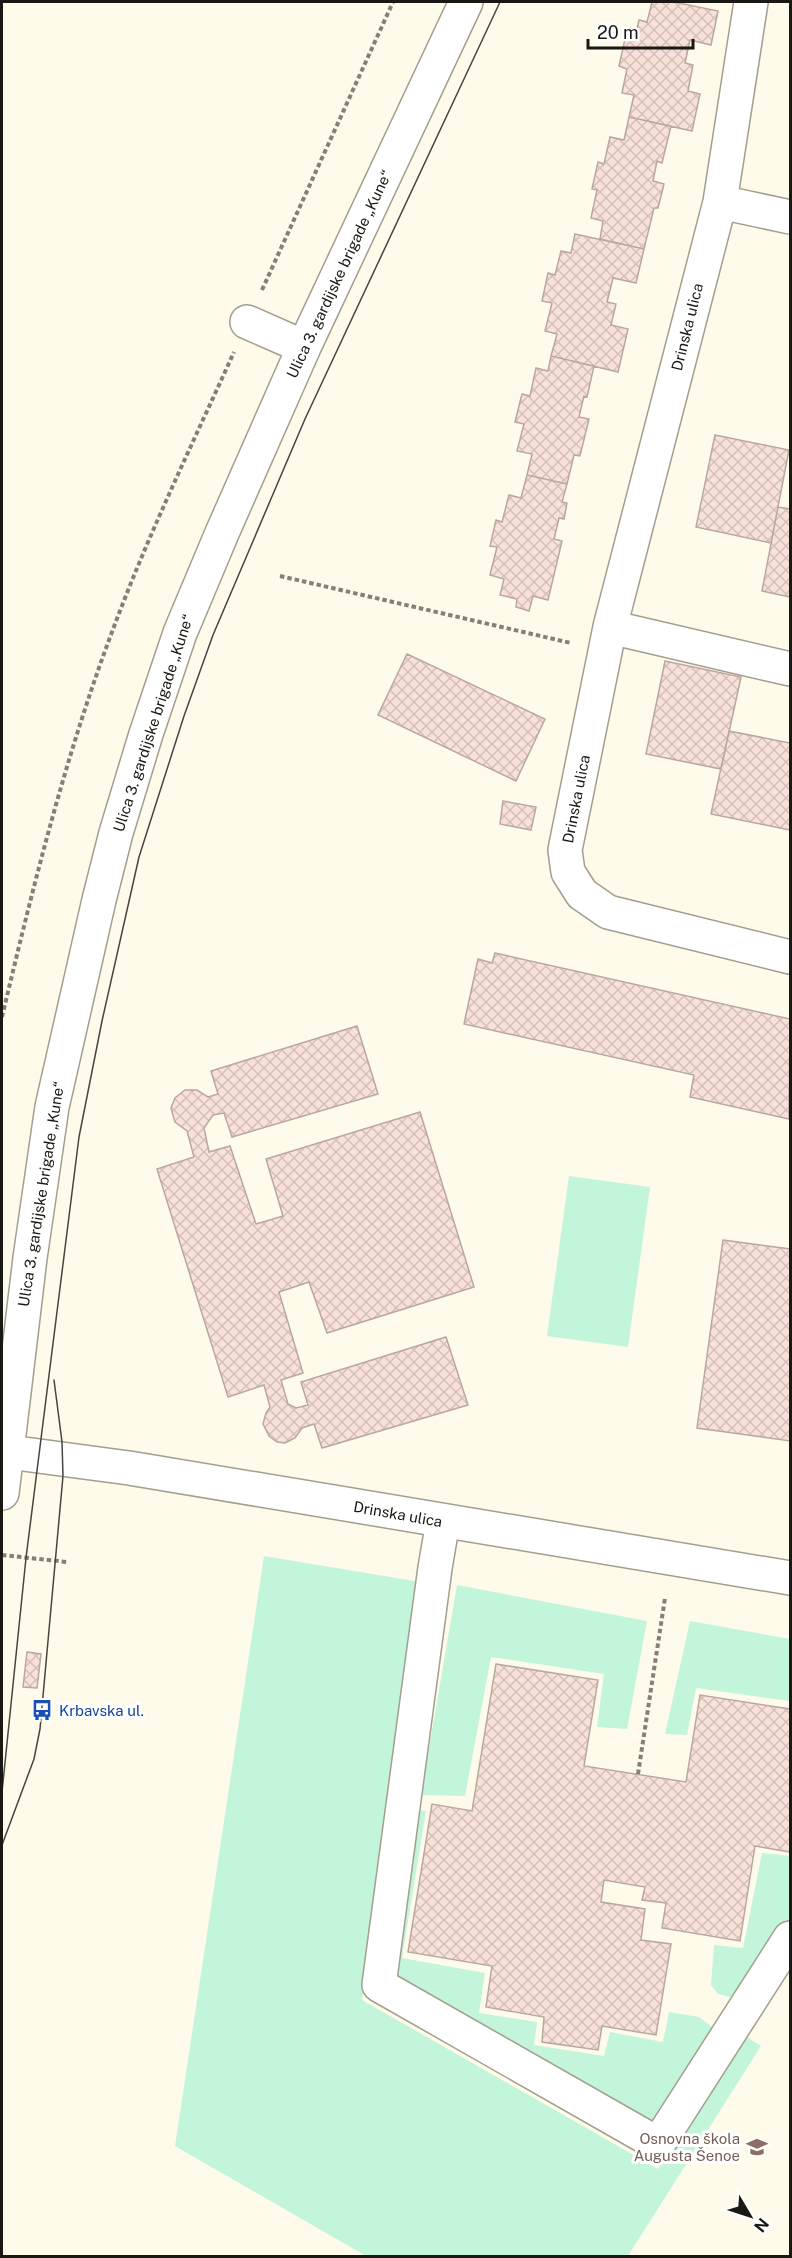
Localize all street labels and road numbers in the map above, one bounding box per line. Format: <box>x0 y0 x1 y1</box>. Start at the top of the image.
street label: Ulica 3. gardijske brigade „Kune“ <box>283 167 395 381</box>
street label: Drinska ulica <box>668 281 706 373</box>
street label: Ulica 3. gardijske brigade „Kune“ <box>110 612 196 834</box>
street label: Drinska ulica <box>559 753 593 845</box>
street label: Ulica 3. gardijske brigade „Kune“ <box>15 1080 67 1308</box>
street label: Drinska ulica <box>352 1498 444 1530</box>

